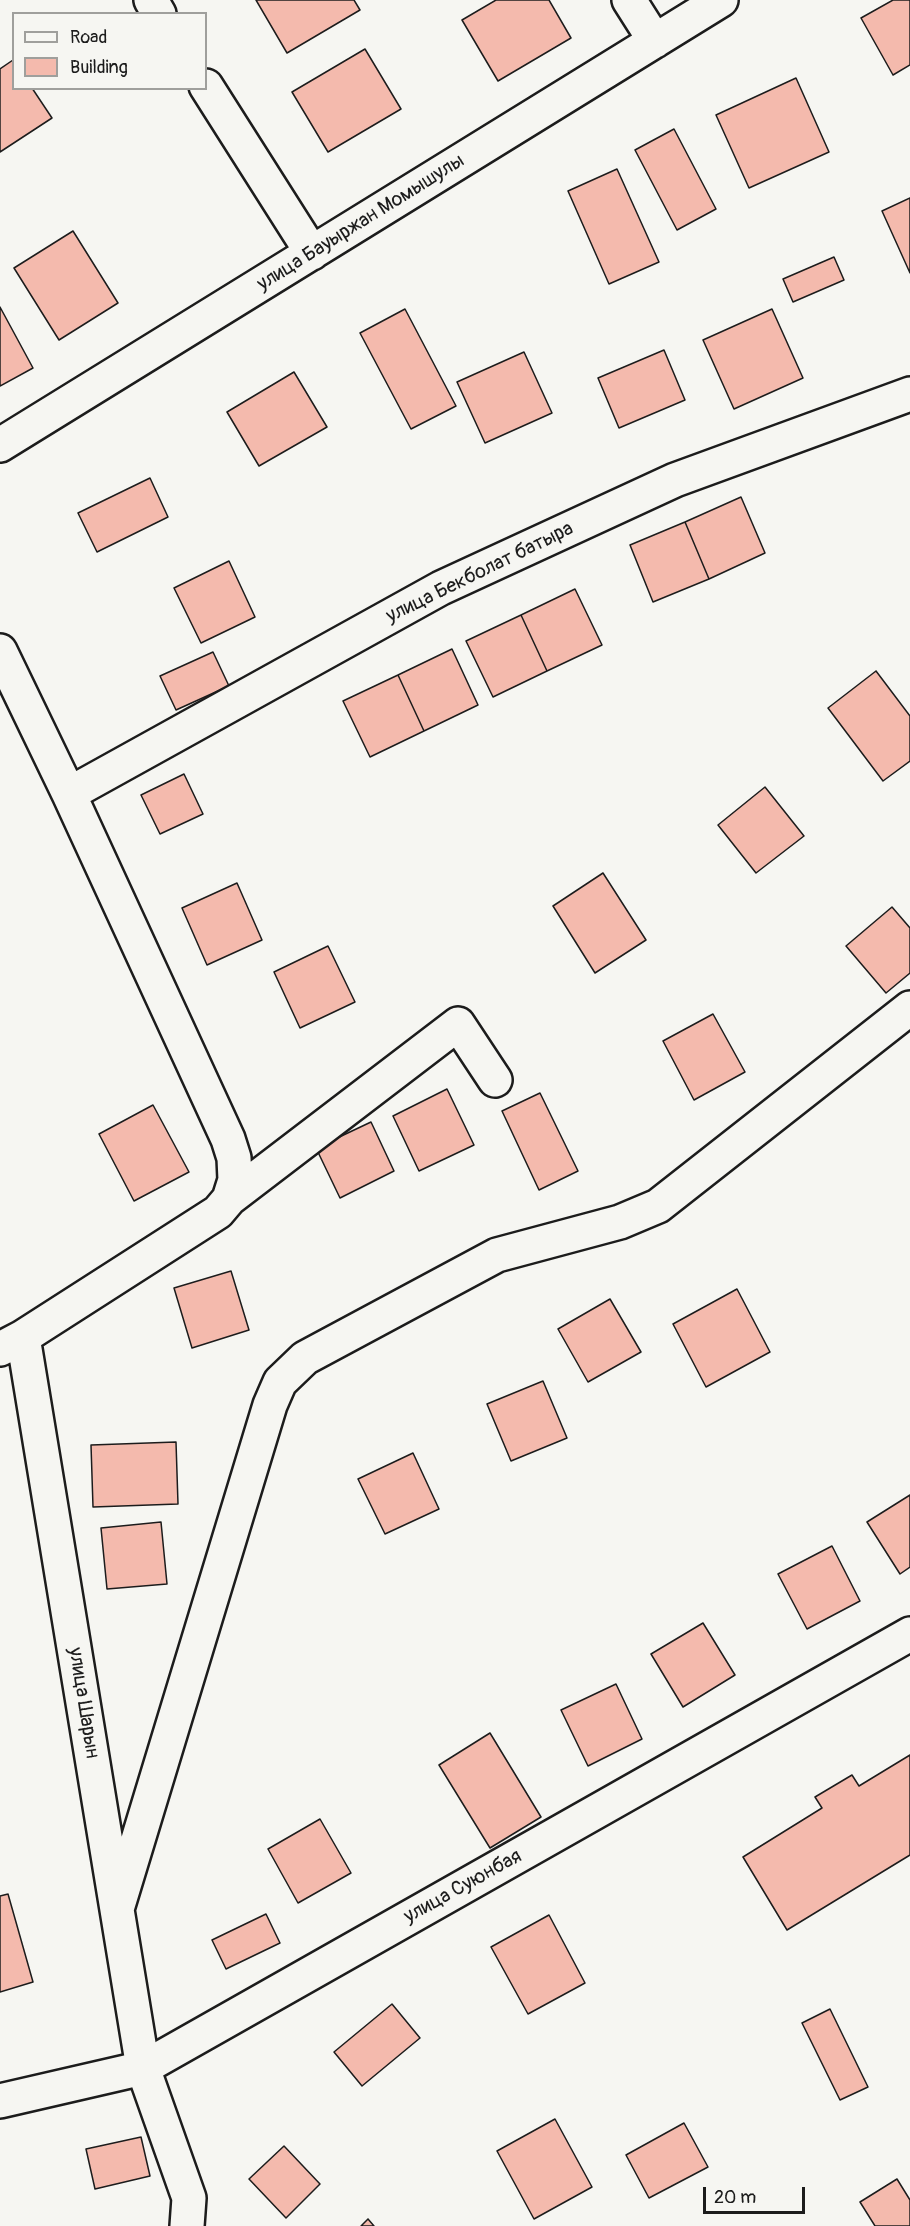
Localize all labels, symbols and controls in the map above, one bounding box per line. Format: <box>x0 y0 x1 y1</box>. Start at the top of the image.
legend <box>12 12 207 90</box>
text: Road <box>70 26 107 49</box>
text: Building <box>70 56 128 79</box>
street label: улица Бауыржан Момышулы <box>253 149 469 297</box>
street label: улица Бекболат батыра <box>383 517 577 629</box>
street label: улица Шарын <box>62 1646 104 1760</box>
street label: улица Суюнбая <box>400 1845 526 1929</box>
scale bar <box>706 2175 808 2213</box>
text: 20 m <box>714 2186 756 2209</box>

